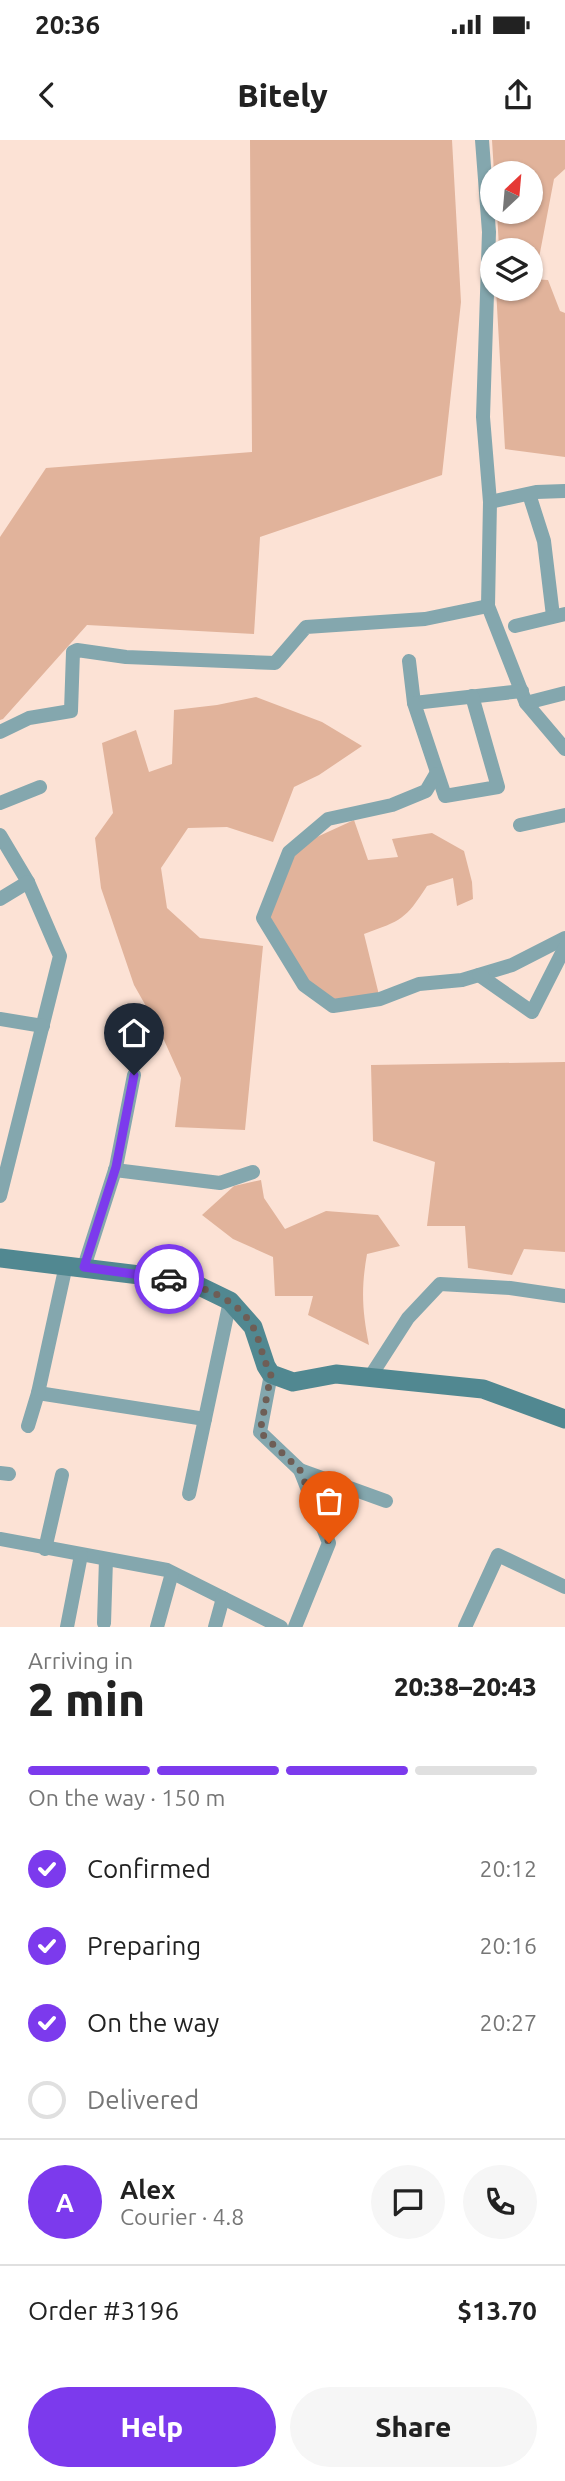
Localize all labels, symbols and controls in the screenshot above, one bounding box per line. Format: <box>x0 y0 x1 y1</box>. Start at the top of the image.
text: 20:36 <box>35 10 100 39</box>
icon: back <box>28 76 66 114</box>
icon: share <box>499 76 537 114</box>
text: Bitely <box>237 77 328 113</box>
north arrow <box>480 161 542 224</box>
map controls <box>480 161 543 301</box>
button: layers <box>480 238 543 301</box>
pin <box>104 1003 164 1075</box>
icon: home <box>115 1014 153 1052</box>
courier <box>134 1244 204 1314</box>
icon: car <box>150 1260 188 1298</box>
pin <box>299 1471 359 1543</box>
icon: bag <box>310 1482 348 1520</box>
text: Arriving in <box>28 1648 133 1673</box>
text: 20:38–20:43 <box>394 1672 537 1701</box>
text: 2 min <box>28 1673 145 1725</box>
text: On the way · 150 m <box>28 1785 225 1810</box>
icon: check <box>28 1850 66 1888</box>
text: Confirmed <box>87 1854 211 1883</box>
text: 20:12 <box>479 1856 537 1881</box>
icon: check <box>28 1927 66 1965</box>
text: Preparing <box>87 1931 201 1960</box>
text: 20:16 <box>479 1933 537 1958</box>
icon: check <box>28 2004 66 2042</box>
text: On the way <box>87 2008 219 2037</box>
text: 20:27 <box>479 2010 537 2035</box>
text: Delivered <box>87 2085 199 2114</box>
button: chat <box>371 2165 445 2239</box>
button: phone <box>463 2165 537 2239</box>
text: Alex <box>120 2175 175 2204</box>
text: A <box>56 2188 74 2217</box>
text: Courier · 4.8 <box>120 2204 244 2229</box>
text: Order #3196 <box>28 2296 179 2325</box>
text: $13.70 <box>457 2296 537 2325</box>
button: Help <box>28 2387 276 2467</box>
button: Share <box>290 2387 537 2467</box>

